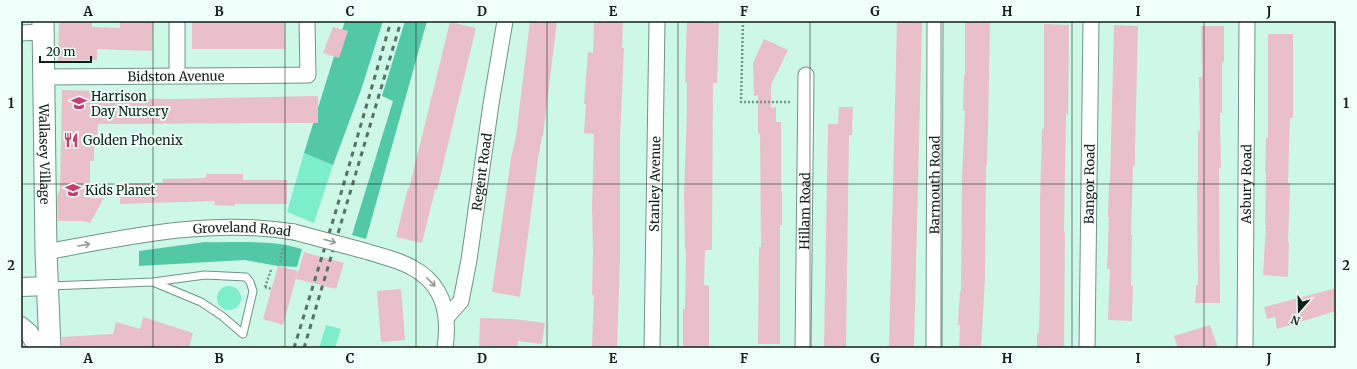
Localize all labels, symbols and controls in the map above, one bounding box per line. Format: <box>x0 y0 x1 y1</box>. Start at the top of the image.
text: A <box>82 3 93 20</box>
text: B <box>214 3 224 20</box>
text: C <box>346 3 355 20</box>
text: D <box>477 3 487 20</box>
text: E <box>609 3 618 20</box>
text: F <box>740 3 748 20</box>
text: G <box>870 3 880 20</box>
text: H <box>1002 3 1013 20</box>
text: I <box>1135 3 1141 20</box>
text: J <box>1265 3 1272 20</box>
scale bar <box>40 38 91 64</box>
text: 20 m <box>46 44 75 59</box>
street label: Bidston Avenue <box>127 67 225 85</box>
place label: Harrison Day Nursery <box>91 88 169 120</box>
school or university icon: Harrison Day Nursery <box>70 94 88 112</box>
text: 1 <box>8 95 14 112</box>
text: 1 <box>1343 95 1349 112</box>
street label: Wallasey Village <box>36 102 54 205</box>
restaurant icon: Golden Phoenix <box>62 131 80 149</box>
place label: Golden Phoenix <box>83 132 183 149</box>
street label: Regent Road <box>468 132 495 212</box>
street label: Barmouth Road <box>926 135 943 234</box>
street label: Stanley Avenue <box>645 136 664 232</box>
street label: Bangor Road <box>1080 144 1098 224</box>
street label: Asbury Road <box>1237 144 1255 225</box>
street label: Hillam Road <box>796 172 813 250</box>
school or university icon: Kids Planet <box>64 181 82 199</box>
place label: Kids Planet <box>85 182 156 199</box>
street label: Groveland Road <box>192 219 292 240</box>
one-way arrow <box>323 238 336 245</box>
one-way arrow <box>77 241 90 249</box>
text: 2 <box>7 257 15 274</box>
text: 2 <box>1342 257 1350 274</box>
one-way arrow <box>426 277 435 287</box>
north arrow <box>1279 291 1319 331</box>
text: N <box>1289 312 1302 328</box>
text: A <box>82 350 93 367</box>
text: B <box>214 350 224 367</box>
text: C <box>346 350 355 367</box>
text: D <box>477 350 487 367</box>
text: E <box>609 350 618 367</box>
text: F <box>740 350 748 367</box>
text: G <box>870 350 880 367</box>
text: H <box>1002 350 1013 367</box>
text: I <box>1135 350 1141 367</box>
text: J <box>1265 350 1272 367</box>

